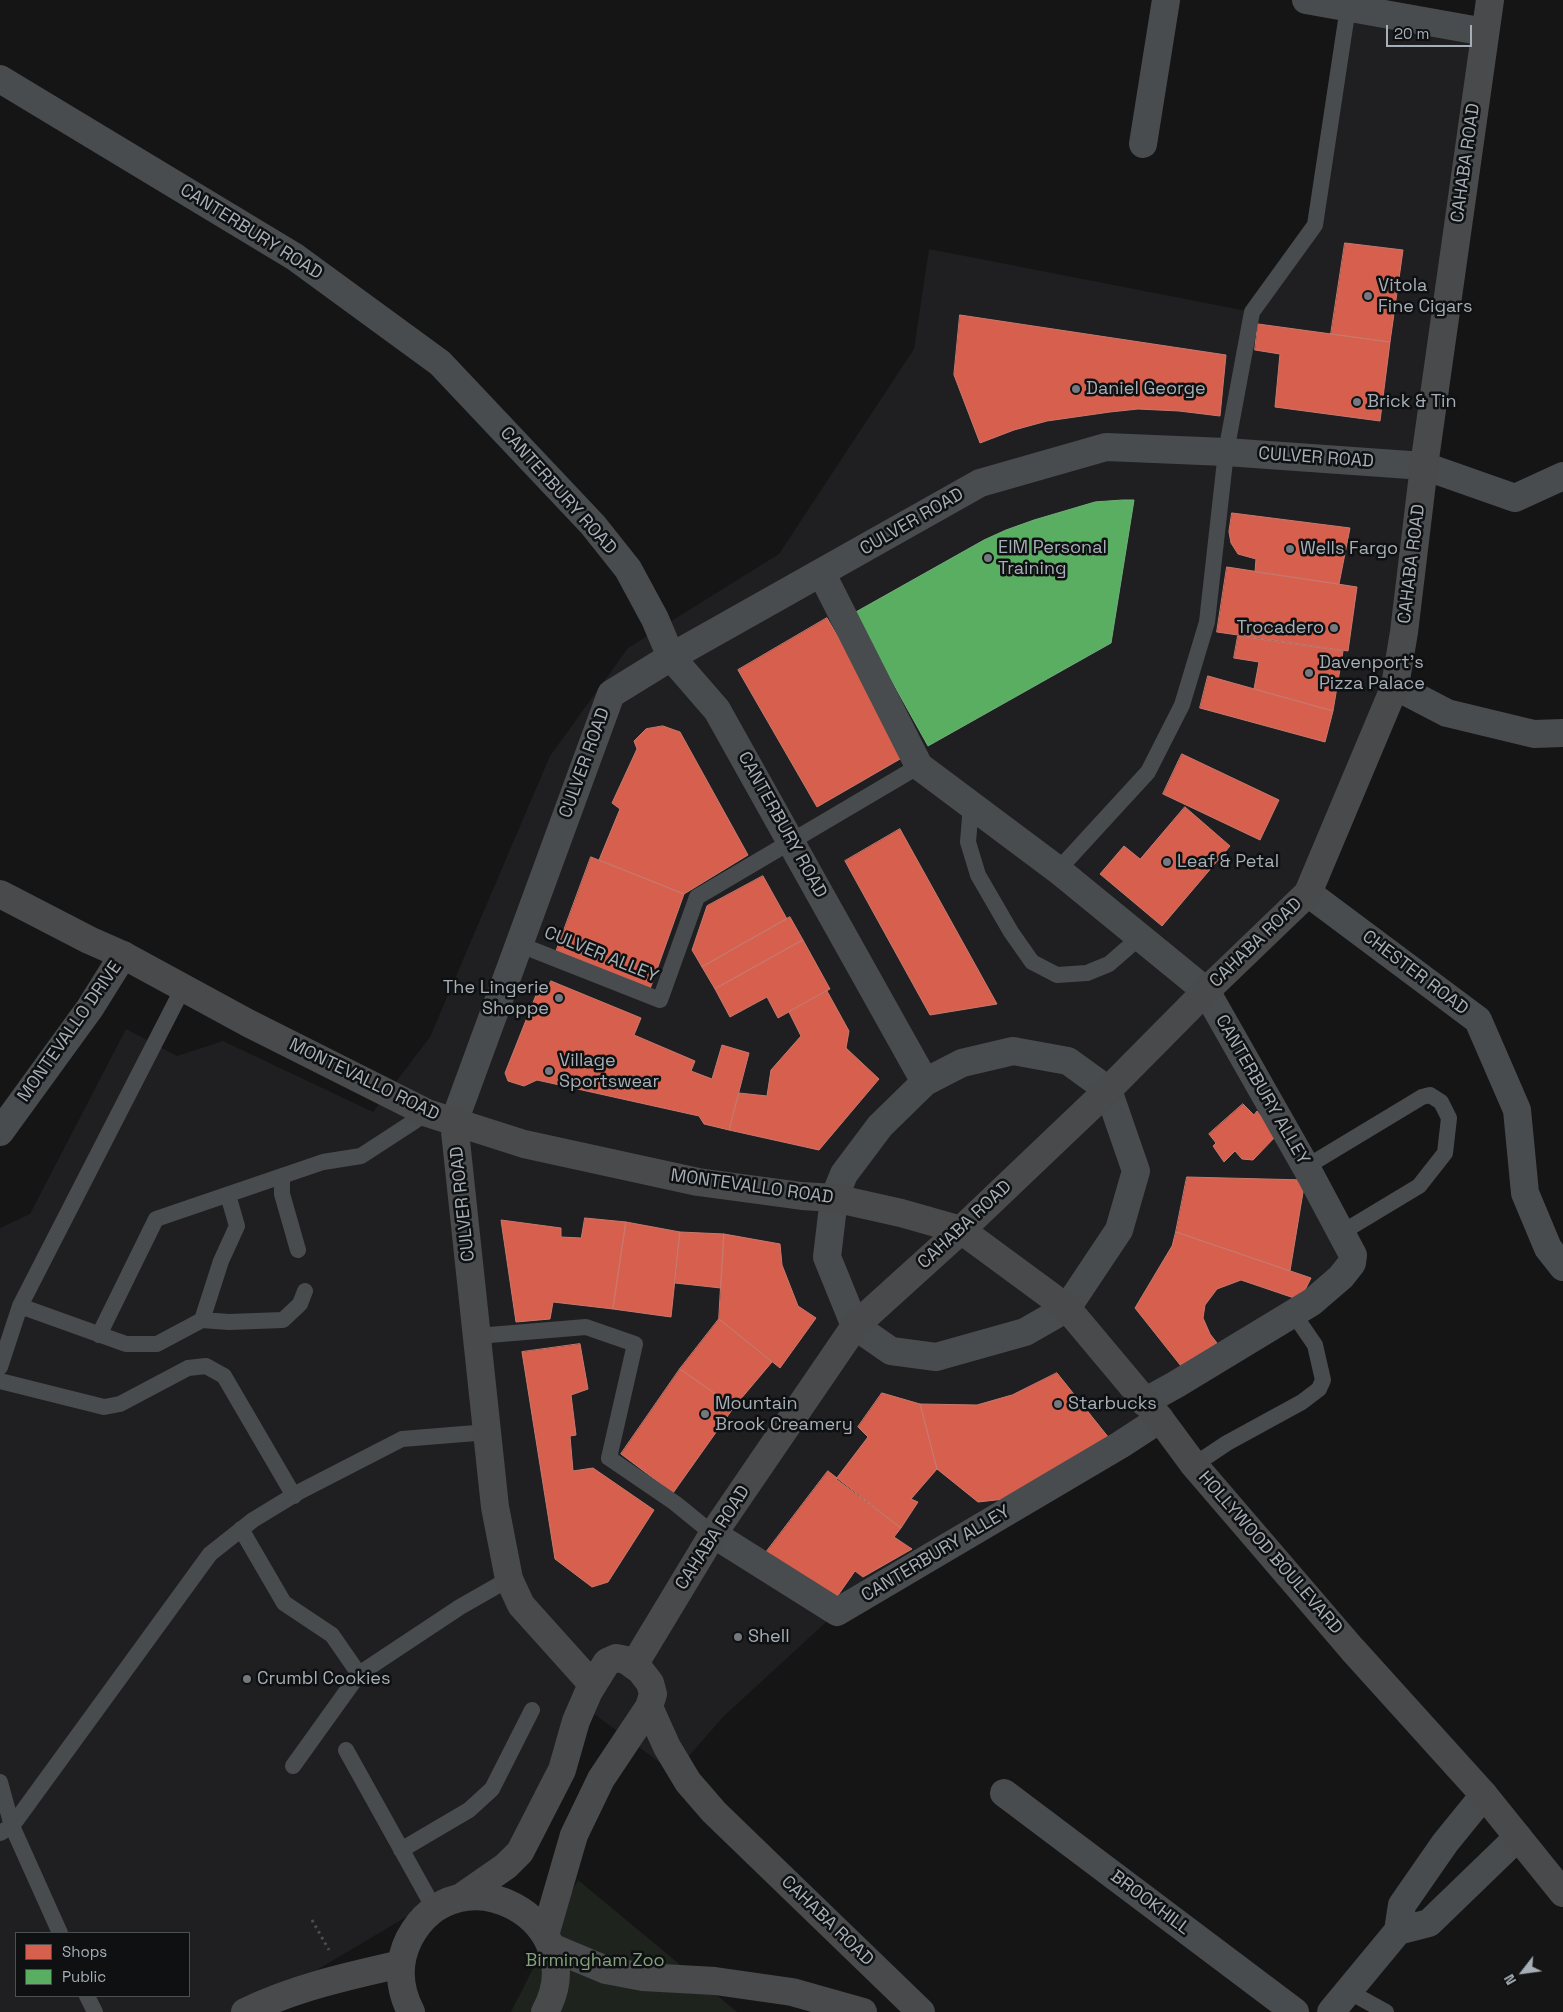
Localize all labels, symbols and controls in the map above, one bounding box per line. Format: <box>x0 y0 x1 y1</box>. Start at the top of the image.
scale bar <box>1388 15 1474 47</box>
text: 20 m <box>1394 24 1429 43</box>
street label: CAHABA ROAD <box>1447 102 1485 224</box>
street label: CANTERBURY ROAD <box>176 179 326 285</box>
place label: Vitola Fine Cigars <box>1378 275 1472 318</box>
marker: Vitola Fine Cigars <box>1362 290 1374 302</box>
place label: Daniel George <box>1086 378 1206 400</box>
marker: Daniel George <box>1070 383 1082 395</box>
place label: Brick & Tin <box>1367 391 1457 413</box>
marker: Brick & Tin <box>1351 396 1363 408</box>
street label: CANTERBURY ROAD <box>495 423 621 559</box>
street label: CULVER ROAD <box>1258 443 1374 473</box>
street label: CULVER ROAD <box>856 484 968 560</box>
street label: CAHABA ROAD <box>1394 503 1430 625</box>
place label: EIM Personal Training <box>998 537 1107 580</box>
place label: Wells Fargo <box>1300 538 1398 560</box>
marker: Wells Fargo <box>1284 543 1296 555</box>
marker: EIM Personal Training <box>982 552 994 564</box>
place label: Trocadero <box>1236 617 1324 639</box>
marker: Trocadero <box>1328 622 1340 634</box>
place label: Davenport's Pizza Palace <box>1319 652 1425 694</box>
marker: Davenport's Pizza Palace <box>1303 667 1315 679</box>
street label: CULVER ROAD <box>555 705 615 821</box>
street label: CANTERBURY ROAD <box>733 748 831 902</box>
place label: Leaf & Petal <box>1177 851 1279 873</box>
marker: Leaf & Petal <box>1161 856 1173 868</box>
street label: CAHABA ROAD <box>1205 893 1307 993</box>
street label: CULVER ALLEY <box>541 922 661 988</box>
street label: CHESTER ROAD <box>1358 926 1472 1020</box>
street label: MONTEVALLO DRIVE <box>13 958 127 1106</box>
place label: The Lingerie Shoppe <box>443 977 549 1020</box>
marker: The Lingerie Shoppe <box>553 992 565 1004</box>
street label: CANTERBURY ALLEY <box>1210 1011 1314 1169</box>
street label: MONTEVALLO ROAD <box>285 1034 443 1126</box>
place label: Village Sportswear <box>559 1050 659 1092</box>
marker: Village Sportswear <box>543 1065 555 1077</box>
street label: CULVER ROAD <box>446 1145 480 1263</box>
street label: MONTEVALLO ROAD <box>669 1165 835 1209</box>
street label: CAHABA ROAD <box>914 1176 1016 1274</box>
place label: Mountain Brook Creamery <box>715 1393 853 1436</box>
place label: Starbucks <box>1068 1393 1157 1415</box>
marker: Starbucks <box>1052 1398 1064 1410</box>
marker: Mountain Brook Creamery <box>699 1408 711 1420</box>
street label: HOLLYWOOD BOULEVARD <box>1193 1467 1347 1639</box>
street label: CAHABA ROAD <box>671 1482 755 1594</box>
street label: CANTERBURY ALLEY <box>858 1501 1014 1607</box>
place label: Shell <box>748 1626 790 1648</box>
marker: Shell <box>732 1631 744 1643</box>
place label: Crumbl Cookies <box>257 1668 391 1690</box>
marker: Crumbl Cookies <box>241 1673 253 1685</box>
street label: BROOKHILL <box>1106 1866 1194 1940</box>
street label: CAHABA ROAD <box>776 1871 878 1971</box>
legend <box>15 1932 190 1997</box>
text: Shops <box>62 1942 107 1961</box>
north arrow <box>1498 1947 1548 1997</box>
park label: Birmingham Zoo <box>525 1950 665 1972</box>
text: Public <box>62 1967 106 1986</box>
text: N <box>1500 1971 1520 1988</box>

